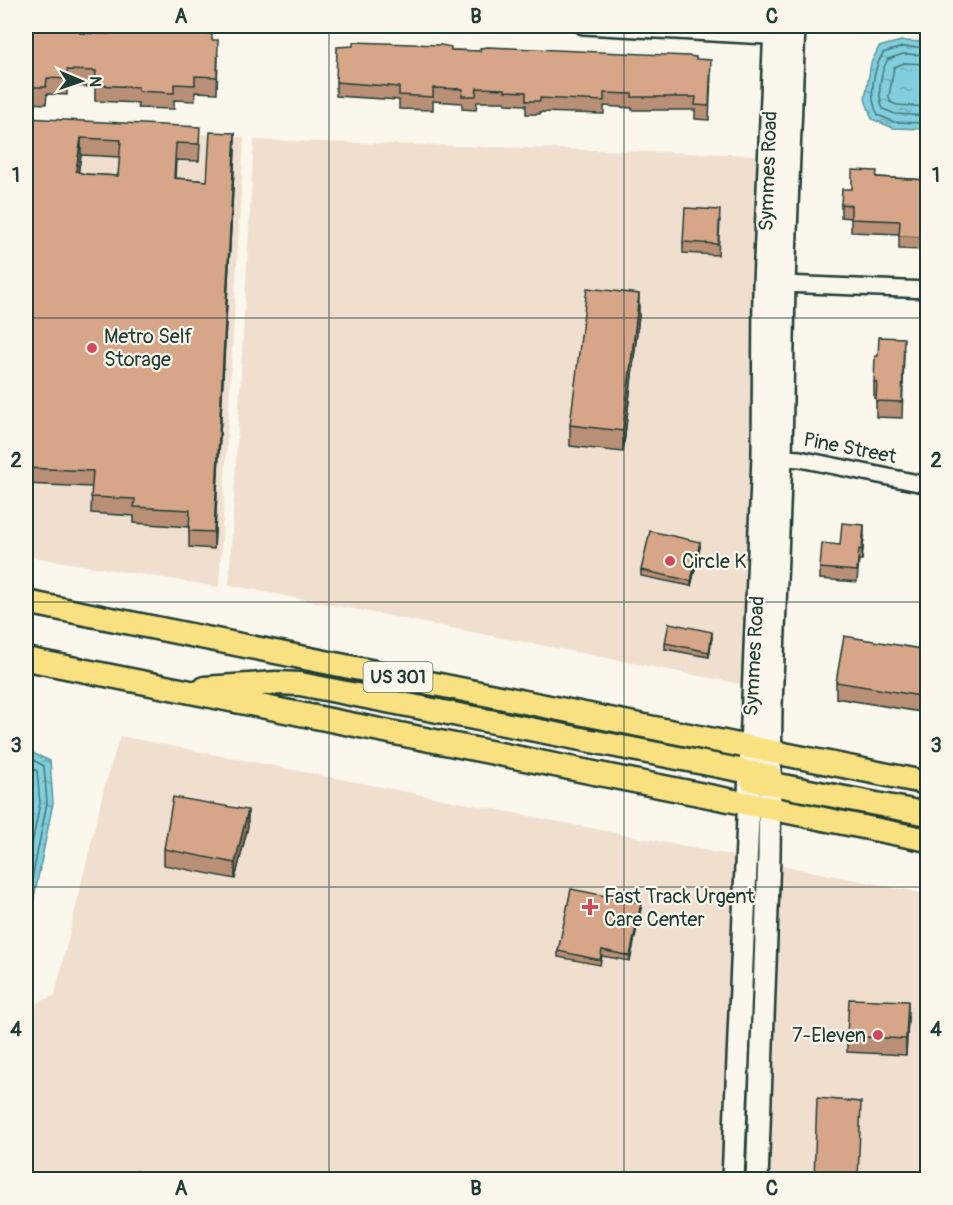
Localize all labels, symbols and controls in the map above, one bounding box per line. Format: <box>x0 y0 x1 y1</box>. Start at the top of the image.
text: A <box>175 4 188 29</box>
text: B <box>470 4 482 29</box>
text: C <box>766 4 778 29</box>
north arrow <box>51 51 111 111</box>
text: N <box>85 76 105 87</box>
street label: Symmes Road <box>753 110 783 232</box>
text: 1 <box>12 163 20 188</box>
text: 1 <box>932 163 940 188</box>
place label: Metro Self Storage <box>104 324 193 372</box>
marker: Metro Self Storage <box>85 341 99 355</box>
street label: Pine Street <box>801 427 900 469</box>
text: 2 <box>10 448 22 473</box>
text: 2 <box>930 448 942 473</box>
place label: Circle K <box>682 549 746 574</box>
marker: Circle K <box>663 554 677 568</box>
street label: Symmes Road <box>738 595 770 717</box>
road number: US 301 <box>364 662 432 692</box>
text: 3 <box>10 733 22 758</box>
text: 3 <box>930 733 942 758</box>
place label: Fast Track Urgent Care Center <box>604 884 755 932</box>
marker: Fast Track Urgent Care Center <box>581 898 599 916</box>
text: 4 <box>10 1017 22 1042</box>
text: 4 <box>930 1017 942 1042</box>
place label: 7-Eleven <box>792 1023 866 1048</box>
marker: 7-Eleven <box>871 1028 885 1042</box>
text: A <box>175 1176 188 1201</box>
text: B <box>470 1176 482 1201</box>
text: C <box>766 1176 778 1201</box>

